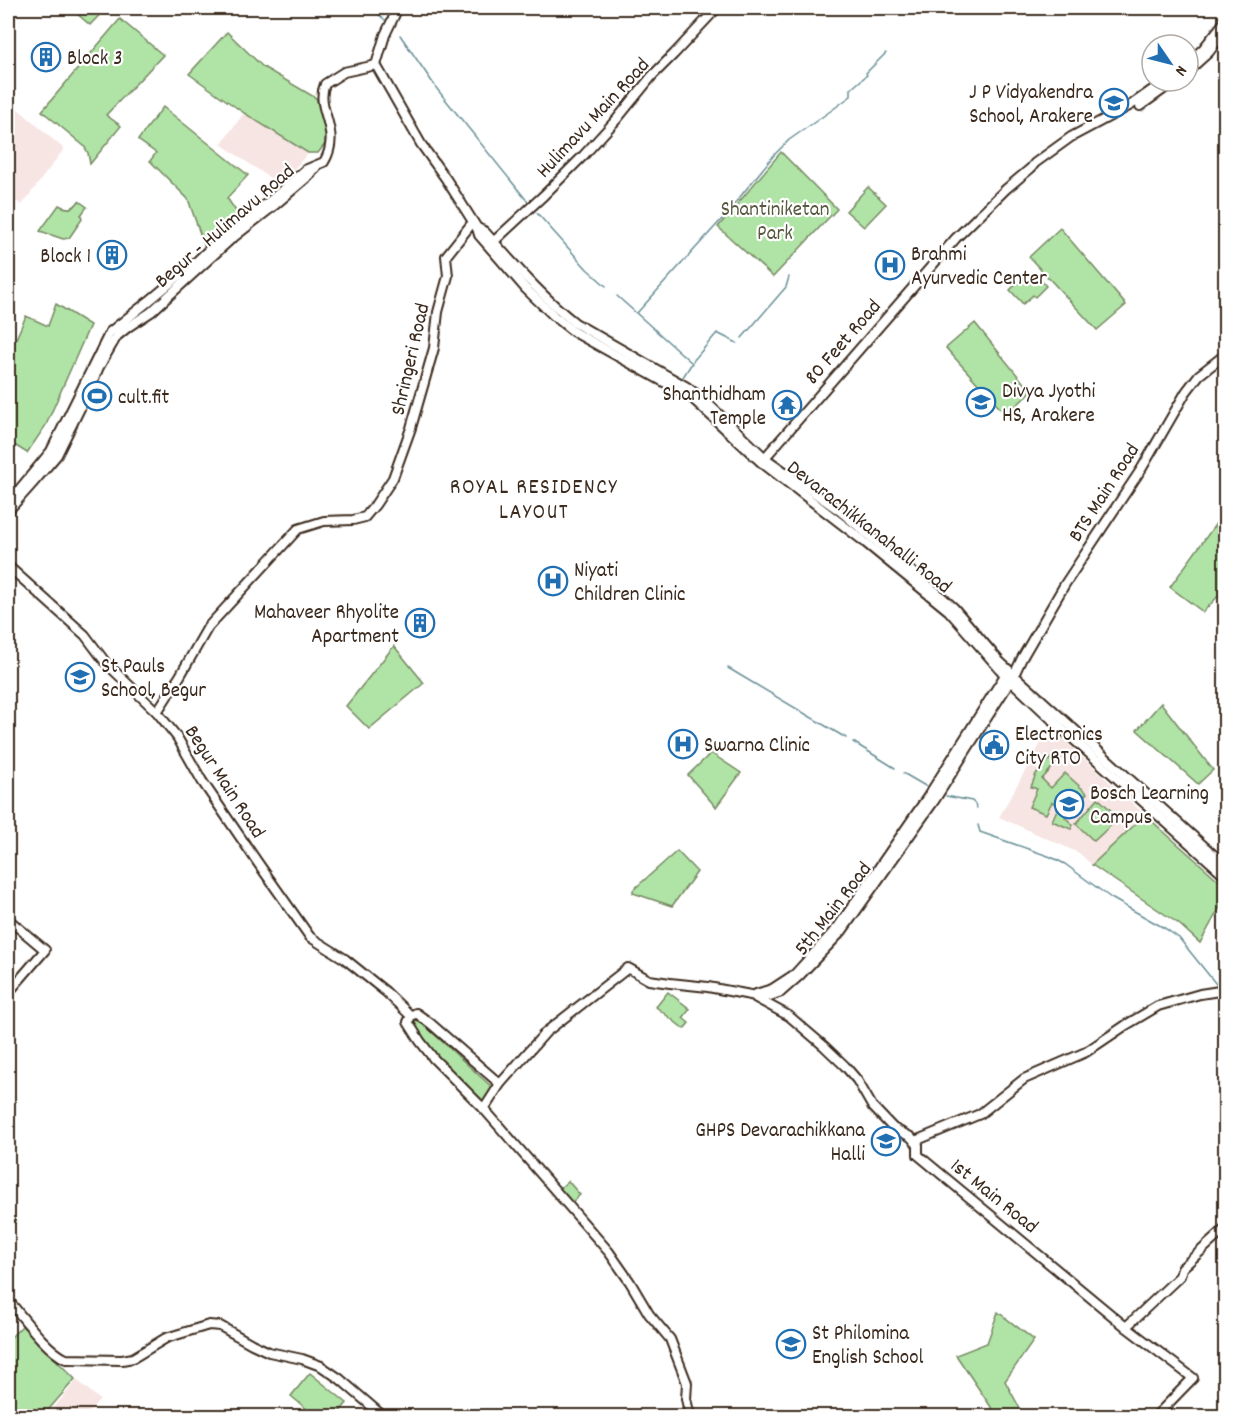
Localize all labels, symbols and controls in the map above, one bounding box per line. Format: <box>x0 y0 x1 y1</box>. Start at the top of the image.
north arrow <box>1140 33 1200 93</box>
building icon: Block 3 <box>30 41 62 73</box>
place label: Block 3 <box>67 45 122 75</box>
street label: Hulimavu Main Road <box>530 52 658 186</box>
text: N <box>1168 60 1192 80</box>
place label: J P Vidyakendra School, Arakere <box>969 79 1094 133</box>
school or university icon: J P Vidyakendra School, Arakere <box>1098 87 1130 119</box>
street label: Begur - Hulimavu Road <box>149 158 303 297</box>
park label: Shantiniketan Park <box>721 196 829 250</box>
building icon: Block 1 <box>96 239 128 271</box>
place label: Brahmi Ayurvedic Center <box>911 241 1047 295</box>
place label: Block 1 <box>40 243 91 273</box>
hospital icon: Brahmi Ayurvedic Center <box>874 249 906 281</box>
street label: 80 Feet Road <box>799 294 890 392</box>
street label: Shringeri Road <box>384 301 439 419</box>
place label: Divya Jyothi HS, Arakere <box>1002 378 1095 432</box>
sports icon: cult.fit <box>81 380 113 412</box>
place label: Shanthidham Temple <box>663 381 766 435</box>
place label: cult.fit <box>118 384 169 414</box>
school or university icon: Divya Jyothi HS, Arakere <box>965 386 997 418</box>
temple icon: Shanthidham Temple <box>771 389 803 421</box>
street label: BTS Main Road <box>1062 438 1149 549</box>
street label: Devarachikkanahalli Road <box>779 454 957 602</box>
district label: ROYAL RESIDENCY LAYOUT <box>450 473 618 529</box>
place label: Niyati Children Clinic <box>574 557 685 611</box>
hospital icon: Niyati Children Clinic <box>537 565 569 597</box>
place label: Mahaveer Rhyolite Apartment <box>254 599 399 653</box>
building icon: Mahaveer Rhyolite Apartment <box>404 607 436 639</box>
place label: St Pauls School, Begur <box>101 653 206 707</box>
school or university icon: St Pauls School, Begur <box>64 661 96 693</box>
street label: Begur Main Road <box>176 720 271 845</box>
place label: Electronics City RTO <box>1015 721 1103 775</box>
hospital icon: Swarna Clinic <box>667 728 699 760</box>
public building icon: Electronics City RTO <box>978 729 1010 761</box>
place label: Swarna Clinic <box>704 732 810 762</box>
place label: Bosch Learning Campus <box>1090 780 1209 834</box>
school or university icon: Bosch Learning Campus <box>1053 788 1085 820</box>
street label: 5th Main Road <box>788 857 881 963</box>
place label: GHPS Devarachikkana Halli <box>695 1117 866 1171</box>
school or university icon: GHPS Devarachikkana Halli <box>870 1125 902 1157</box>
street label: 1st Main Road <box>943 1152 1044 1242</box>
place label: St Philomina English School <box>812 1320 924 1374</box>
school or university icon: St Philomina English School <box>775 1328 807 1360</box>

